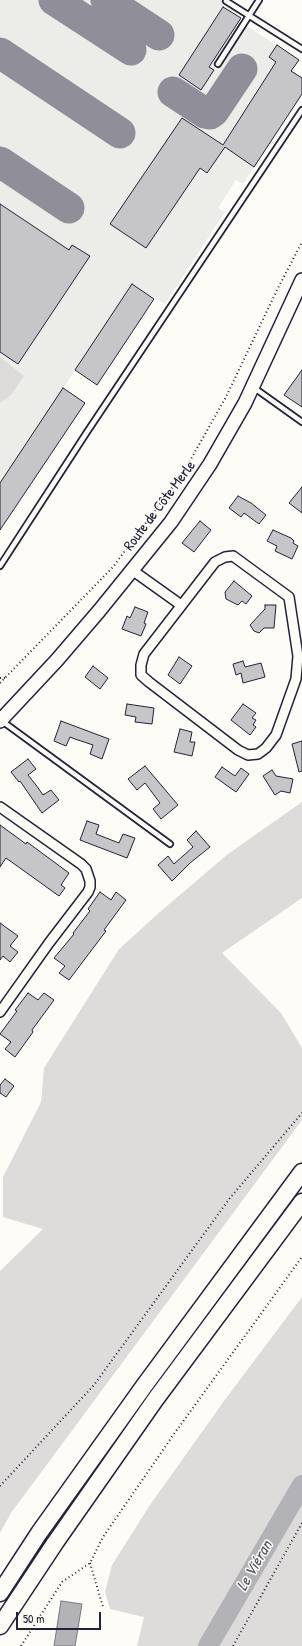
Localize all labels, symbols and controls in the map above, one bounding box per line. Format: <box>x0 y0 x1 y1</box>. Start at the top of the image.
street label: Route de Côte Merle <box>120 457 200 555</box>
water label: Le Viéran <box>233 1538 277 1594</box>
scale bar <box>18 1604 103 1630</box>
text: 50 m <box>23 1610 44 1627</box>

